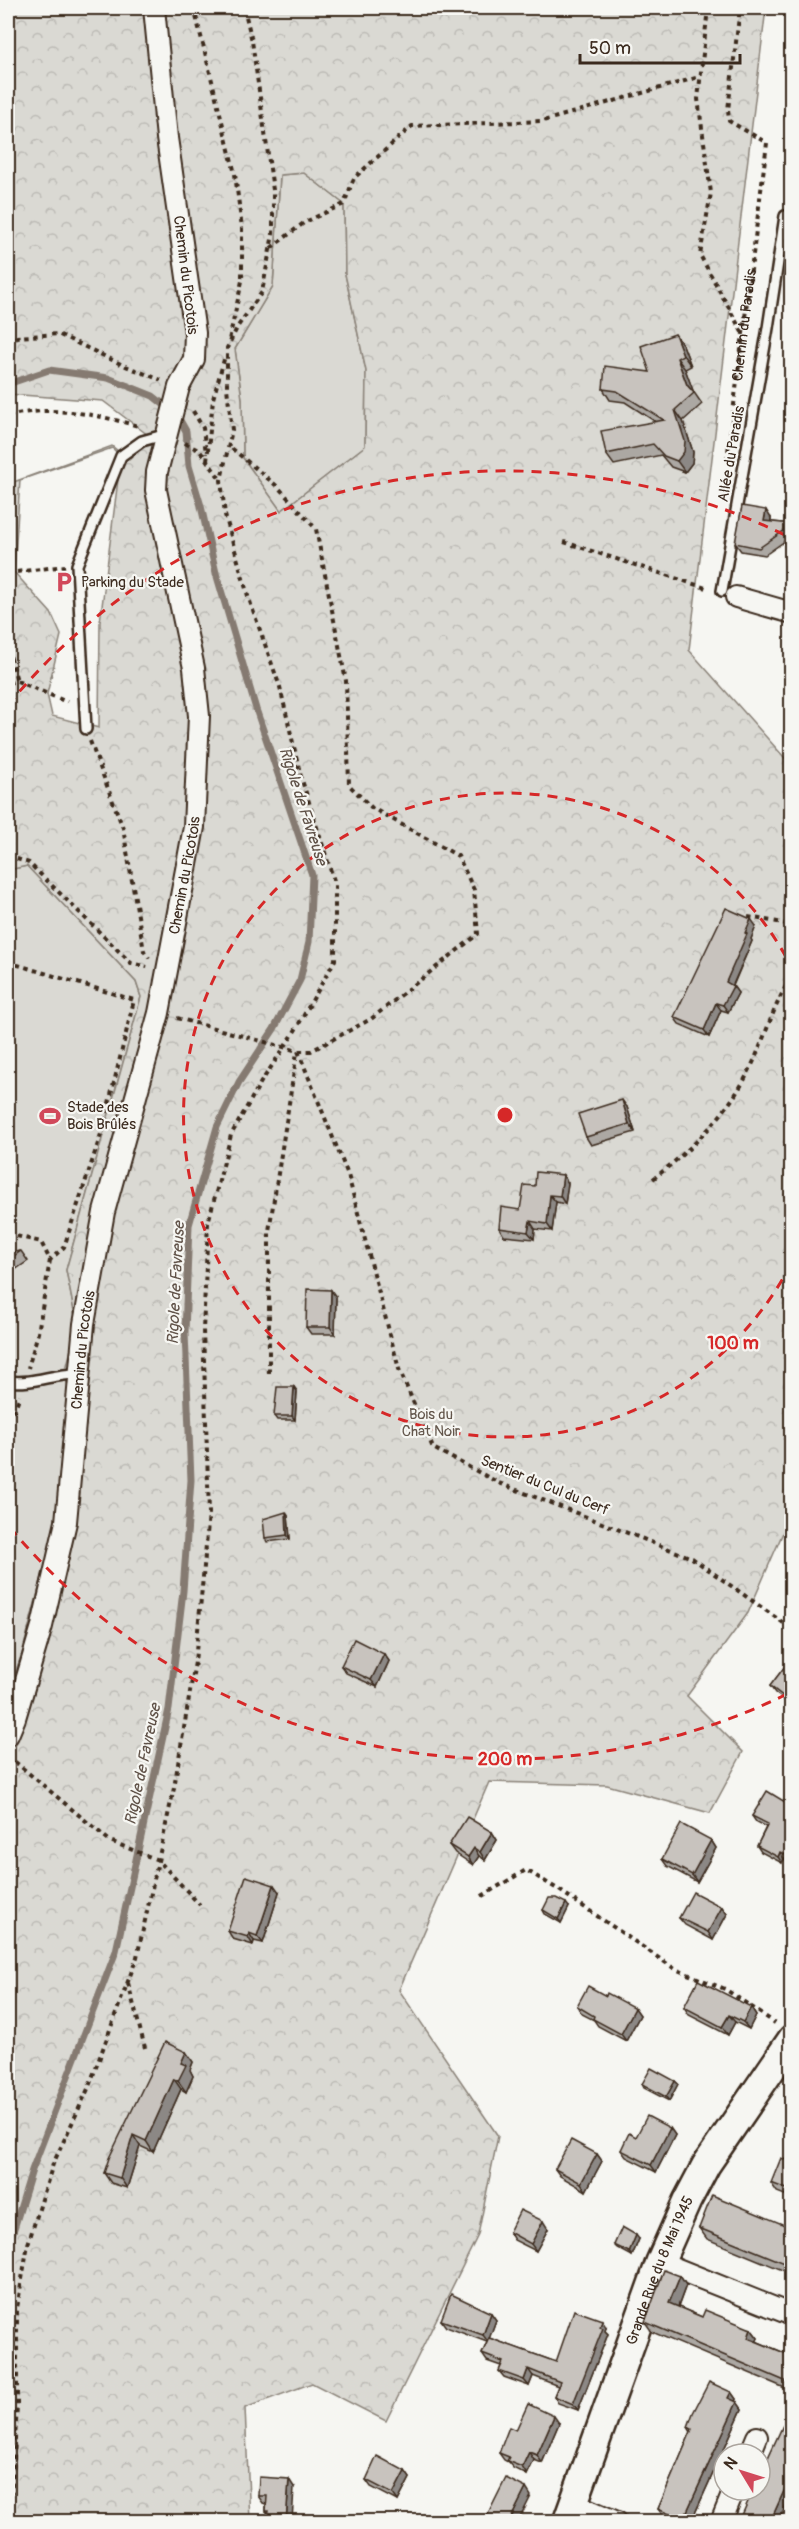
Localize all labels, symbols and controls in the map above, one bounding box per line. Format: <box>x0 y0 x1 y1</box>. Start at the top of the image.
scale bar <box>580 27 740 65</box>
text: 50 m <box>589 37 631 60</box>
street label: Chemin du Picotois <box>169 215 202 336</box>
street label: Chemin du Paradis <box>728 268 761 382</box>
street label: Allée du Paradis <box>714 404 749 504</box>
parking icon: Parking du Stade <box>52 570 76 594</box>
place label: Parking du Stade <box>81 573 184 592</box>
water label: Rigole de Favreuse <box>275 745 332 870</box>
street label: Chemin du Picotois <box>165 816 204 936</box>
place label: Stade des Bois Brûlés <box>67 1098 136 1134</box>
sports icon: Stade des Bois Brûlés <box>38 1104 62 1128</box>
centre of rings <box>495 1105 515 1125</box>
water label: Rigole de Favreuse <box>163 1219 189 1345</box>
street label: Chemin du Picotois <box>67 1289 100 1410</box>
text: 100 m <box>707 1332 759 1355</box>
park label: Bois du Chat Noir <box>402 1405 461 1441</box>
street label: Sentier du Cul du Cerf <box>478 1451 612 1520</box>
water label: Rigole de Favreuse <box>120 1700 166 1826</box>
text: 200 m <box>478 1748 532 1771</box>
street label: Grande Rue du 8 Mai 1945 <box>622 2193 698 2348</box>
north arrow <box>712 2442 772 2502</box>
text: N <box>720 2453 742 2474</box>

